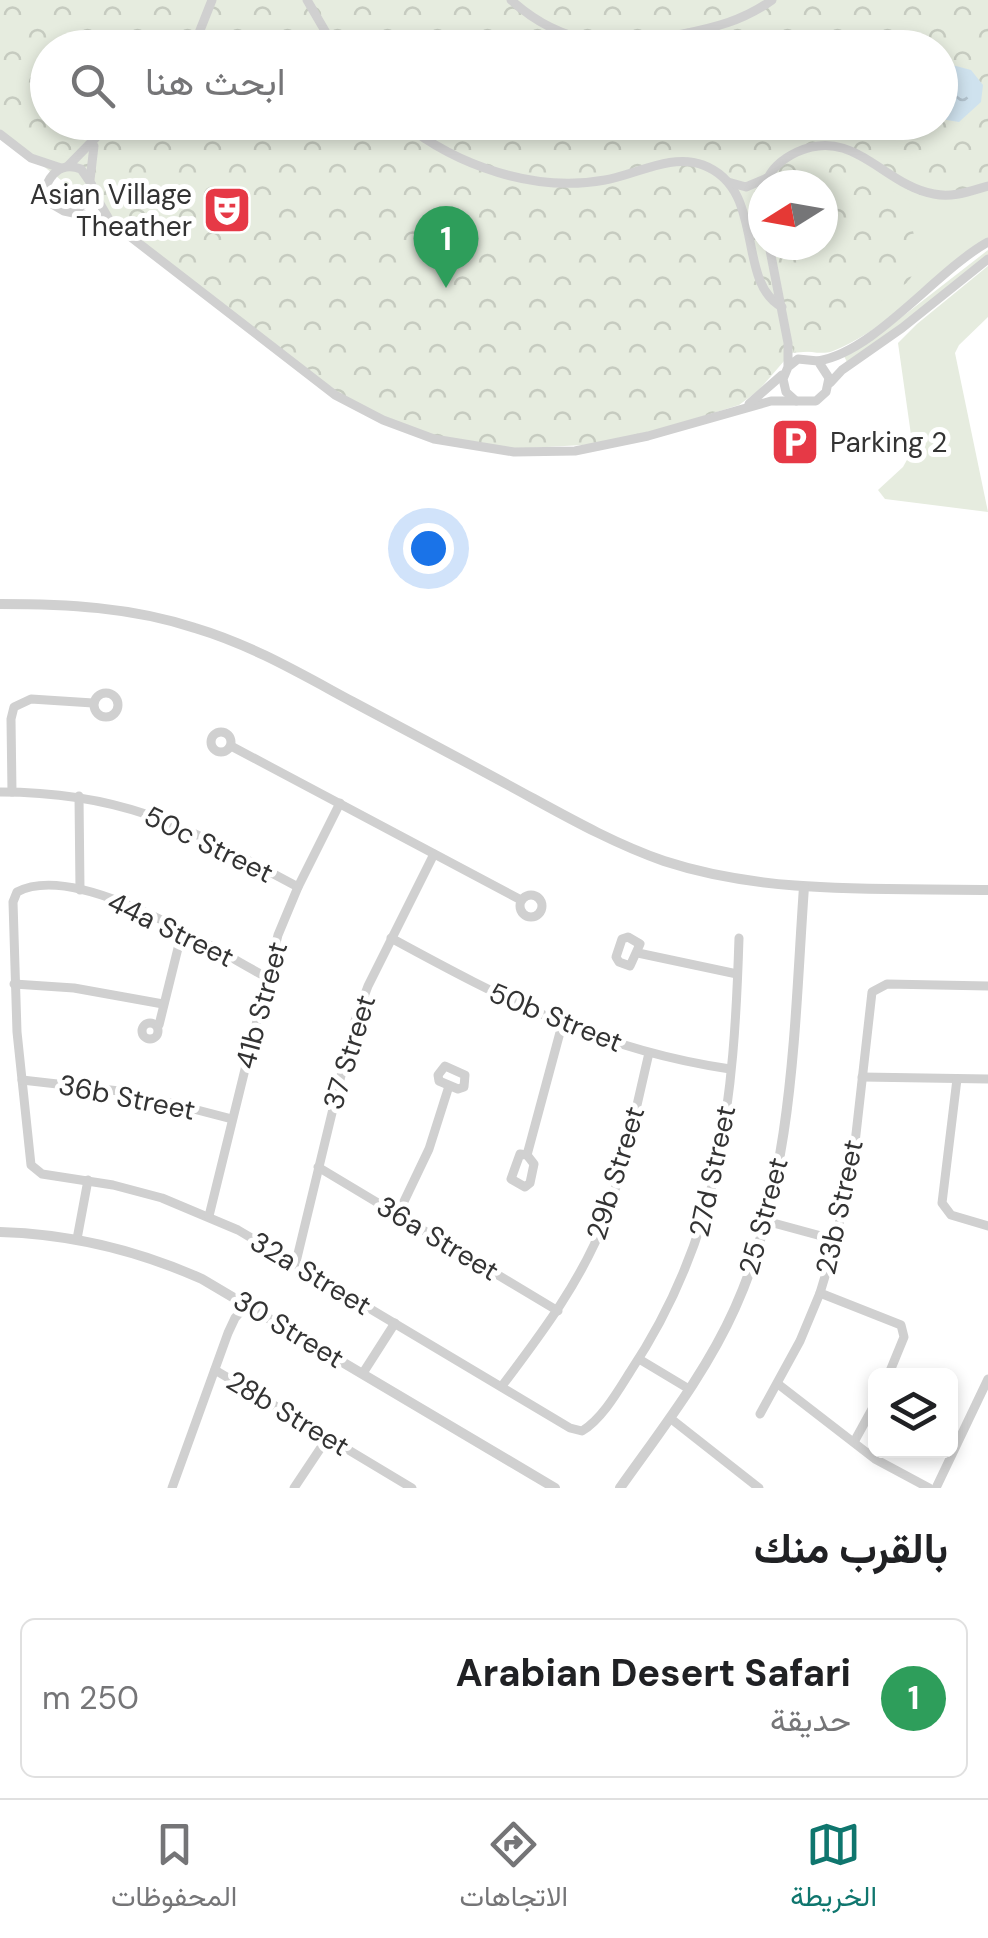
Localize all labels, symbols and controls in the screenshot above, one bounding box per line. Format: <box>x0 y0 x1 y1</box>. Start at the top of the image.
search box <box>30 30 958 140</box>
text: ابحث هنا <box>145 57 286 107</box>
icon: search <box>65 58 120 113</box>
north arrow <box>748 170 838 260</box>
place label: Asian Village Theather <box>30 176 192 245</box>
theatre icon: Asian Village Theather <box>201 184 253 236</box>
pin: 1 <box>414 206 478 288</box>
parking icon: Parking 2 <box>769 416 821 468</box>
place label: Parking 2 <box>830 424 947 461</box>
your location <box>403 523 454 574</box>
street label: 50c Street <box>138 797 279 892</box>
street label: 44a Street <box>102 883 240 976</box>
street label: 41b Street <box>227 938 296 1073</box>
street label: 50b Street <box>484 974 628 1061</box>
street label: 37 Street <box>315 990 384 1114</box>
street label: 36b Street <box>55 1066 198 1129</box>
street label: 29b Street <box>578 1102 653 1244</box>
street label: 27d Street <box>681 1102 744 1240</box>
street label: 23b Street <box>807 1136 872 1278</box>
street label: 25 Street <box>730 1153 797 1279</box>
street label: 36a Street <box>370 1188 506 1289</box>
street label: 32a Street <box>243 1223 378 1324</box>
street label: 30 Street <box>227 1282 351 1377</box>
street label: 28b Street <box>219 1362 356 1465</box>
map controls <box>868 1368 958 1458</box>
button: layers <box>868 1368 958 1458</box>
text: بالقرب منك <box>754 1521 948 1576</box>
text: Arabian Desert Safari <box>456 1648 851 1698</box>
text: 250 m <box>42 1677 139 1719</box>
text: 1 <box>908 1677 919 1719</box>
text: حديقة <box>770 1699 851 1741</box>
tab: المحفوظات <box>111 1817 237 1921</box>
tab: الاتجاهات <box>459 1817 568 1921</box>
tab: الخريطة <box>790 1817 877 1921</box>

